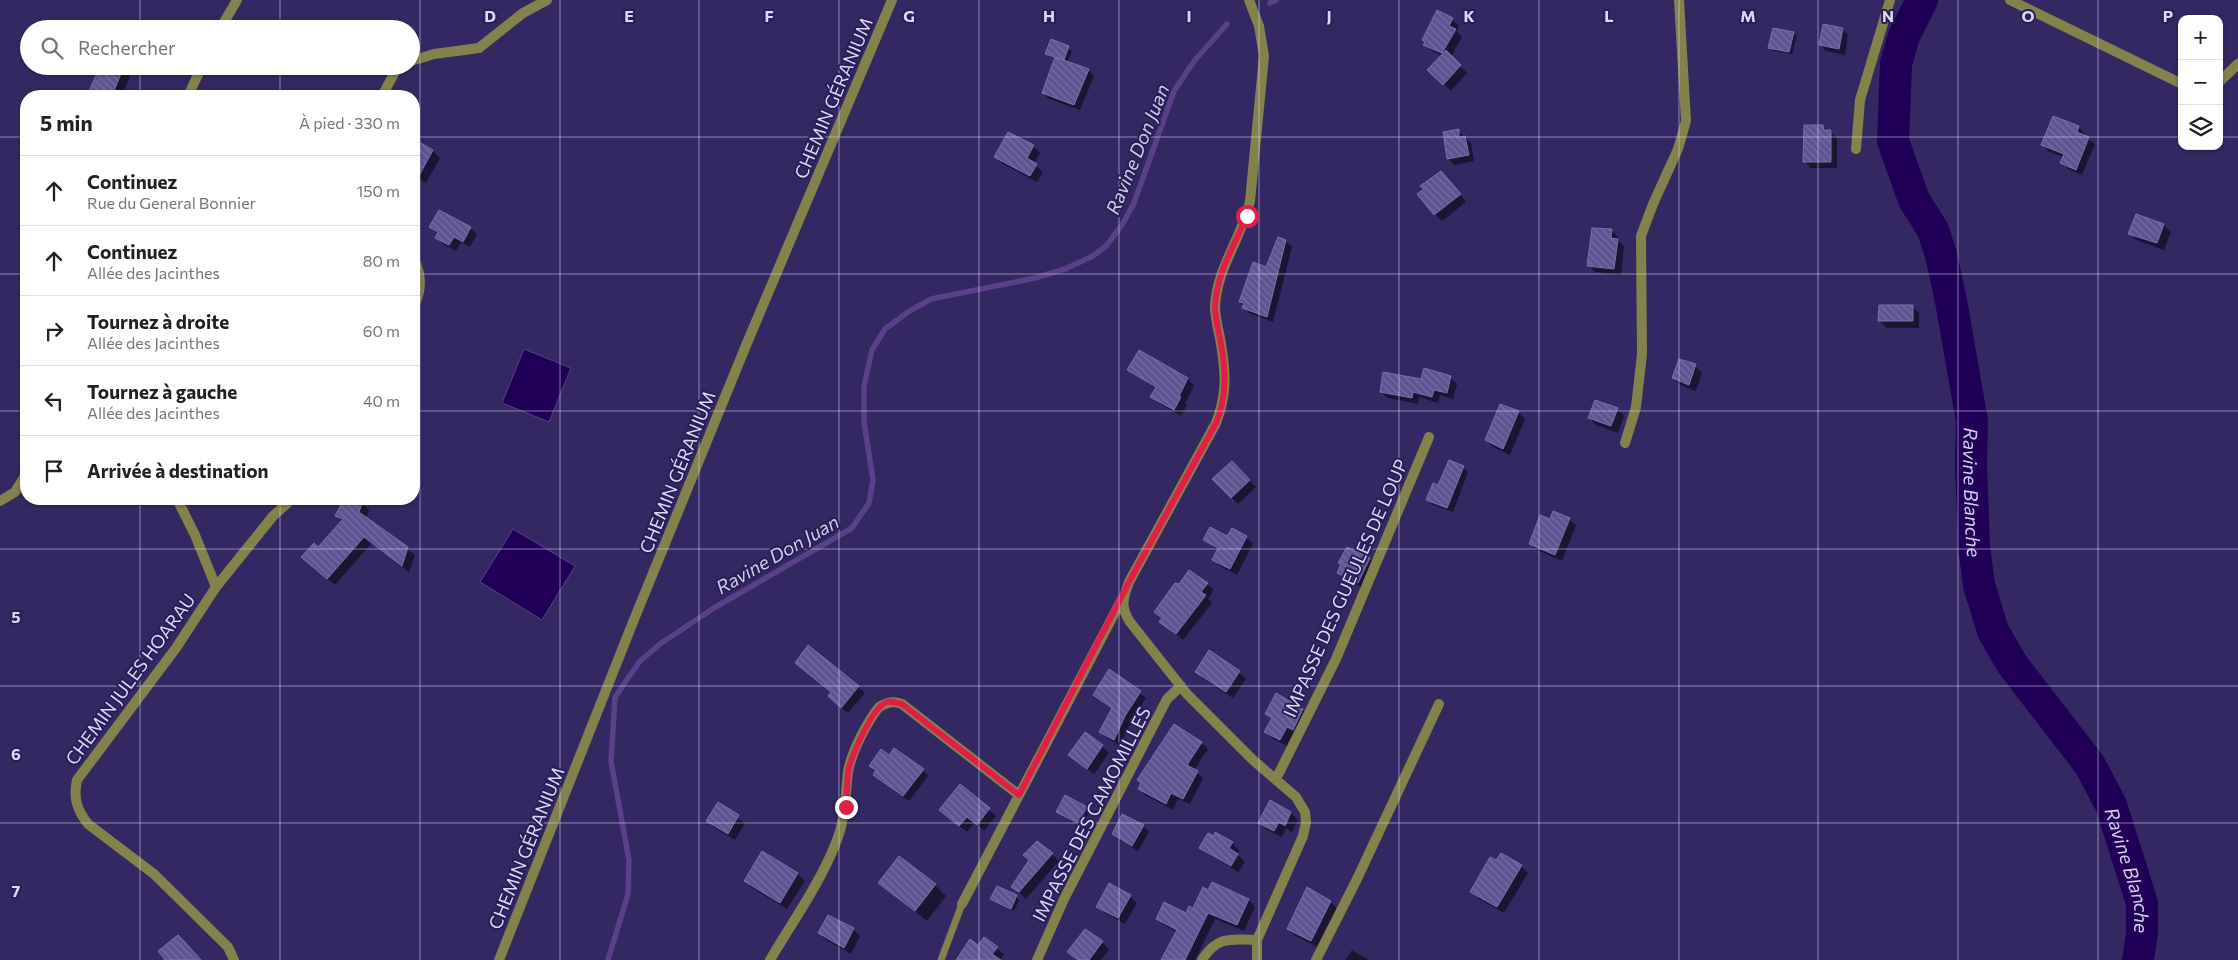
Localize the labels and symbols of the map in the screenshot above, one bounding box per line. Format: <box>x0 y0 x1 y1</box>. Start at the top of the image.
text: D <box>484 6 496 25</box>
text: E <box>624 6 634 25</box>
text: F <box>764 6 774 25</box>
text: G <box>903 6 915 25</box>
text: H <box>1043 6 1055 25</box>
text: I <box>1186 6 1192 25</box>
text: J <box>1326 6 1332 25</box>
text: K <box>1463 6 1475 25</box>
text: L <box>1604 6 1614 25</box>
text: M <box>1740 6 1756 25</box>
text: N <box>1882 6 1894 25</box>
text: O <box>2021 6 2035 25</box>
text: P <box>2163 6 2173 25</box>
street label: CHEMIN GÉRANIUM <box>789 14 877 182</box>
water label: Ravine Don Juan <box>1100 81 1174 217</box>
route start <box>1236 205 1259 228</box>
street label: CHEMIN GÉRANIUM <box>634 388 720 556</box>
water label: Ravine Blanche <box>1959 427 1987 558</box>
street label: IMPASSE DES GUEULES DE LOUP <box>1278 456 1412 720</box>
water label: Ravine Don Juan <box>711 509 843 599</box>
street label: CHEMIN JULES HOARAU <box>60 589 200 769</box>
text: 5 <box>11 607 21 626</box>
street label: IMPASSE DES CAMOMILLES <box>1027 703 1155 925</box>
text: 6 <box>11 744 21 763</box>
street label: CHEMIN GÉRANIUM <box>483 764 569 932</box>
route end <box>835 796 858 819</box>
water label: Ravine Blanche <box>2101 805 2154 933</box>
text: 7 <box>12 881 21 900</box>

